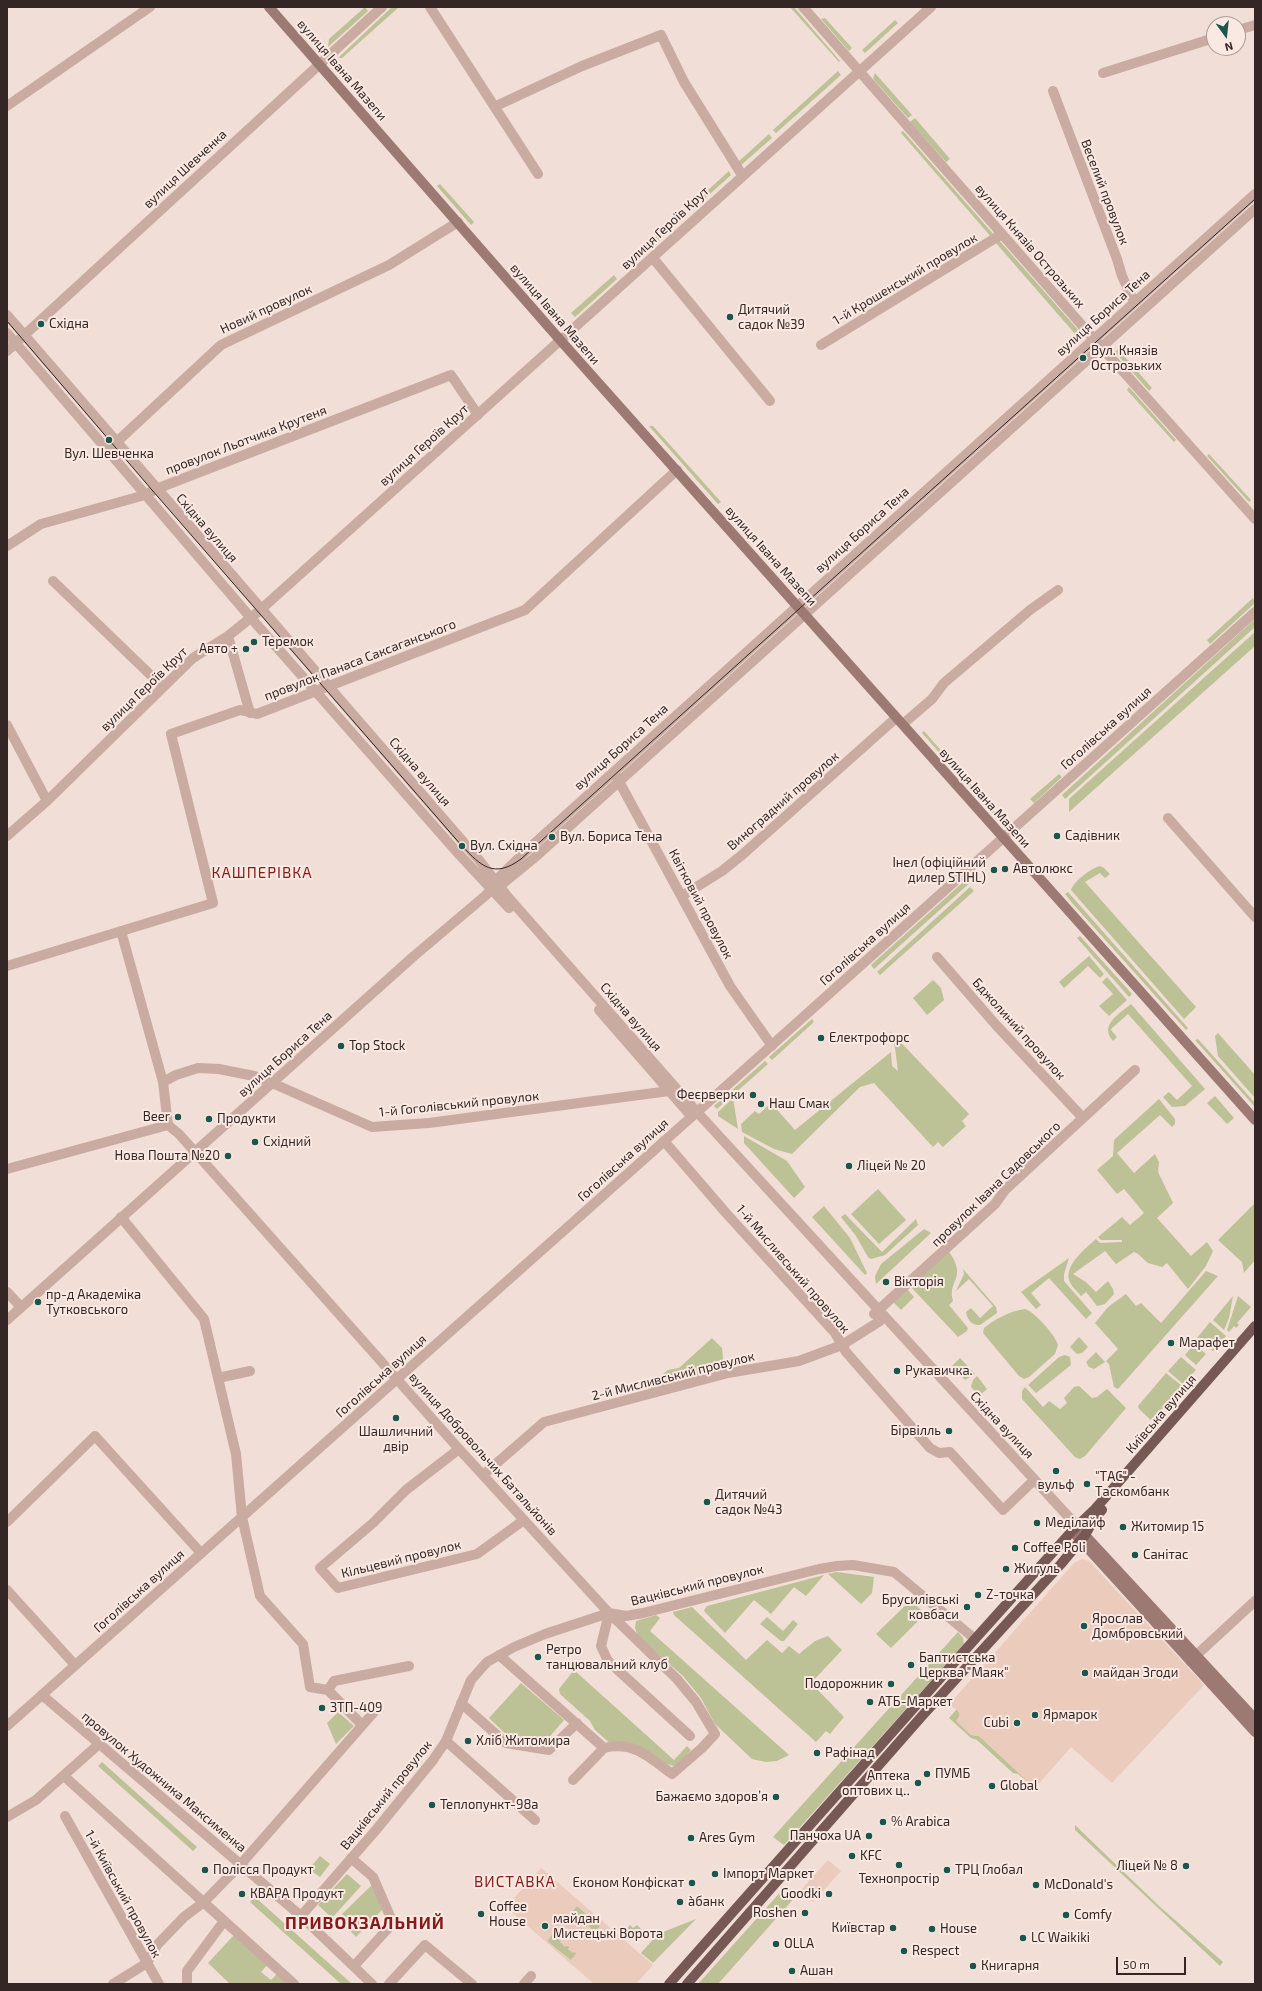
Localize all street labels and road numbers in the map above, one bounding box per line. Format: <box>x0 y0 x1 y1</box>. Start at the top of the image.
street label: вулиця Івана Мазепи <box>294 16 390 124</box>
street label: вулиця Шевченка <box>140 126 230 212</box>
street label: Веселий провулок <box>1078 137 1132 247</box>
street label: вулиця Князів Острозьких <box>972 181 1088 311</box>
street label: вулиця Героїв Крут <box>618 183 712 273</box>
street label: 1-й Крошенський провулок <box>830 230 980 328</box>
street label: вулиця Івана Мазепи <box>507 260 603 368</box>
street label: вулиця Бориса Тена <box>1053 267 1153 359</box>
street label: Новий провулок <box>218 281 314 337</box>
street label: вулиця Героїв Крут <box>376 401 472 489</box>
street label: провулок Льотчика Крутеня <box>163 402 329 478</box>
street label: вулиця Бориса Тена <box>812 484 912 576</box>
street label: Східна вулиця <box>173 490 241 566</box>
street label: вулиця Івана Мазепи <box>722 503 820 609</box>
street label: провулок Панаса Саксаганського <box>262 616 458 704</box>
street label: вулиця Героїв Крут <box>97 643 191 735</box>
street label: Гоголівська вулиця <box>1057 683 1155 773</box>
street label: вулиця Бориса Тена <box>571 701 671 793</box>
street label: Східна вулиця <box>386 734 454 810</box>
street label: вулиця Івана Мазепи <box>936 745 1034 851</box>
street label: Виноградний провулок <box>724 748 842 854</box>
street label: Квітковий провулок <box>665 846 737 962</box>
street label: Гоголівська вулиця <box>816 899 914 989</box>
street label: Бджолиний провулок <box>969 975 1069 1083</box>
street label: Східна вулиця <box>597 979 665 1055</box>
street label: вулиця Бориса Тена <box>235 1008 335 1100</box>
street label: 1-й Гоголівський провулок <box>378 1088 540 1120</box>
street label: Гоголівська вулиця <box>574 1115 672 1205</box>
street label: провулок Івана Садовського <box>928 1118 1064 1250</box>
street label: 1-й Мисливський провулок <box>733 1202 853 1336</box>
street label: Гоголівська вулиця <box>332 1331 430 1421</box>
street label: 2-й Мисливський провулок <box>590 1348 756 1404</box>
street label: вулиця Добровольчих Батальйонів <box>406 1369 560 1539</box>
street label: Київська вулиця <box>1123 1371 1199 1457</box>
street label: Східна вулиця <box>967 1388 1037 1462</box>
street label: Кільцевий провулок <box>339 1537 463 1581</box>
street label: Гоголівська вулиця <box>90 1546 188 1636</box>
street label: Вацківський провулок <box>629 1561 765 1609</box>
street label: провулок Художника Максименка <box>78 1708 250 1856</box>
street label: Вацківський провулок <box>337 1737 435 1853</box>
street label: 1-й Київський провулок <box>81 1827 165 1961</box>

